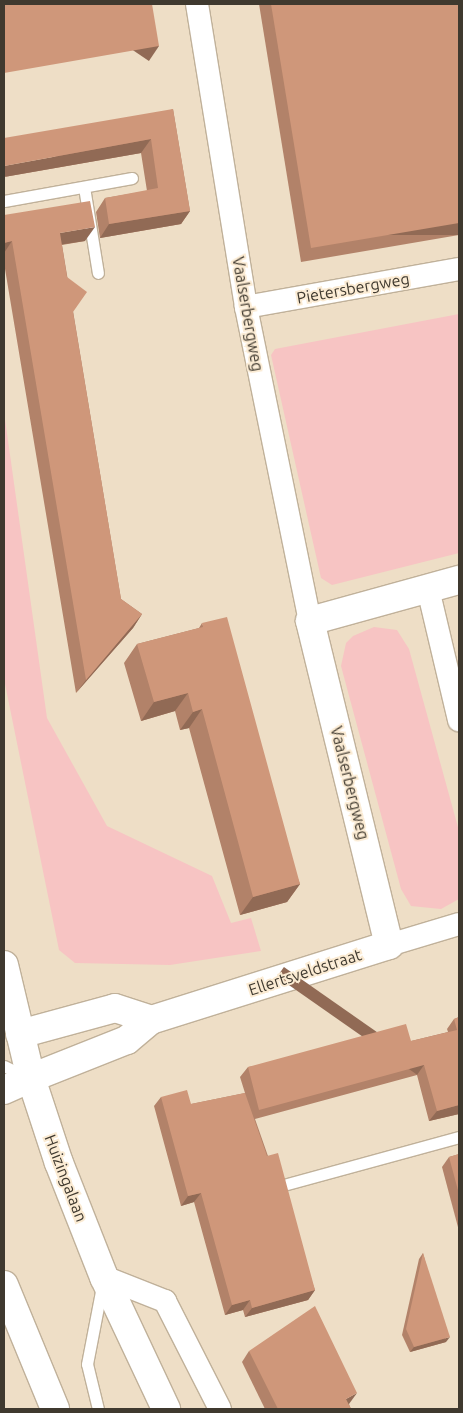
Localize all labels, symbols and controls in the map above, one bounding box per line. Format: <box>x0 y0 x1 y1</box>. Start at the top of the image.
street label: Vaalserbergweg <box>228 255 268 373</box>
street label: Pietersbergweg <box>295 269 411 307</box>
street label: Vaalserbergweg <box>327 724 373 842</box>
street label: Ellertsveldstraat <box>246 945 364 999</box>
street label: Huizingalaan <box>41 1132 91 1224</box>

